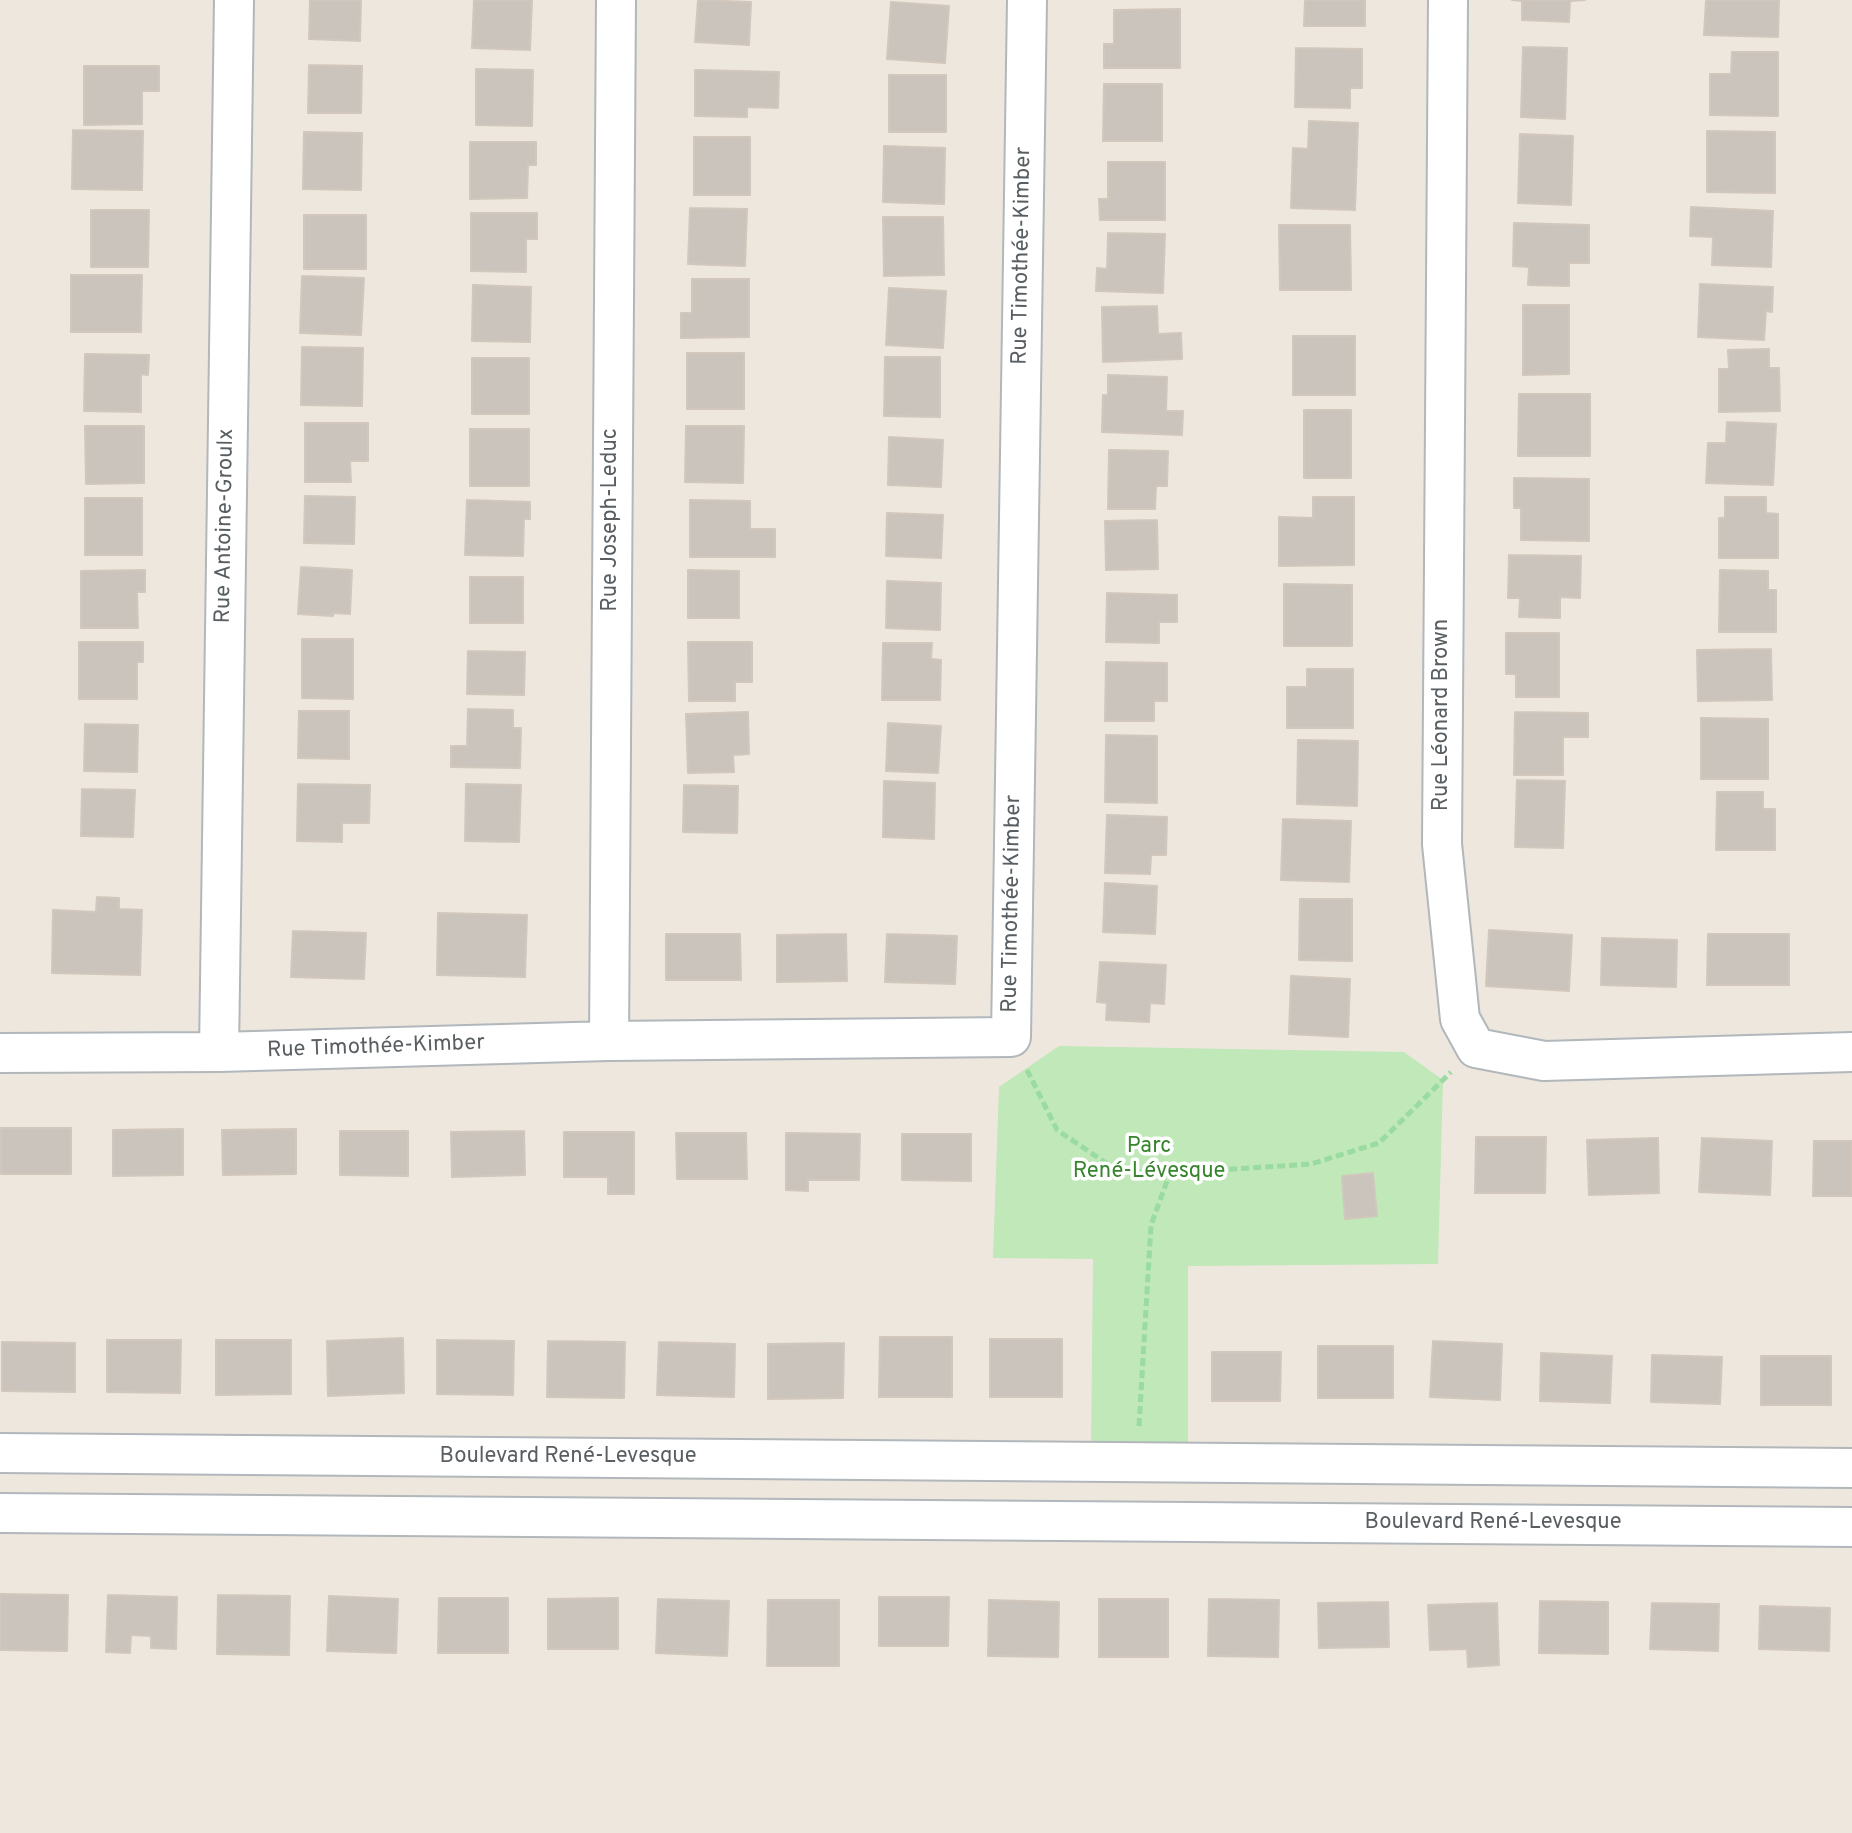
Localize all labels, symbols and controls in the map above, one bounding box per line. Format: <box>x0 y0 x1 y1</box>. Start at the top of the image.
street label: Rue Timothée-Kimber <box>1008 147 1038 365</box>
street label: Rue Antoine-Groulx <box>211 428 241 624</box>
street label: Rue Joseph-Leduc <box>599 428 625 612</box>
street label: Rue Léonard Brown <box>1430 619 1456 811</box>
street label: Rue Timothée-Kimber <box>998 795 1028 1013</box>
street label: Rue Timothée-Kimber <box>267 1031 485 1065</box>
park label: Parc René-Lévesque <box>1073 1135 1225 1186</box>
street label: Boulevard René-Levesque <box>440 1445 696 1471</box>
street label: Boulevard René-Levesque <box>1365 1511 1621 1537</box>

